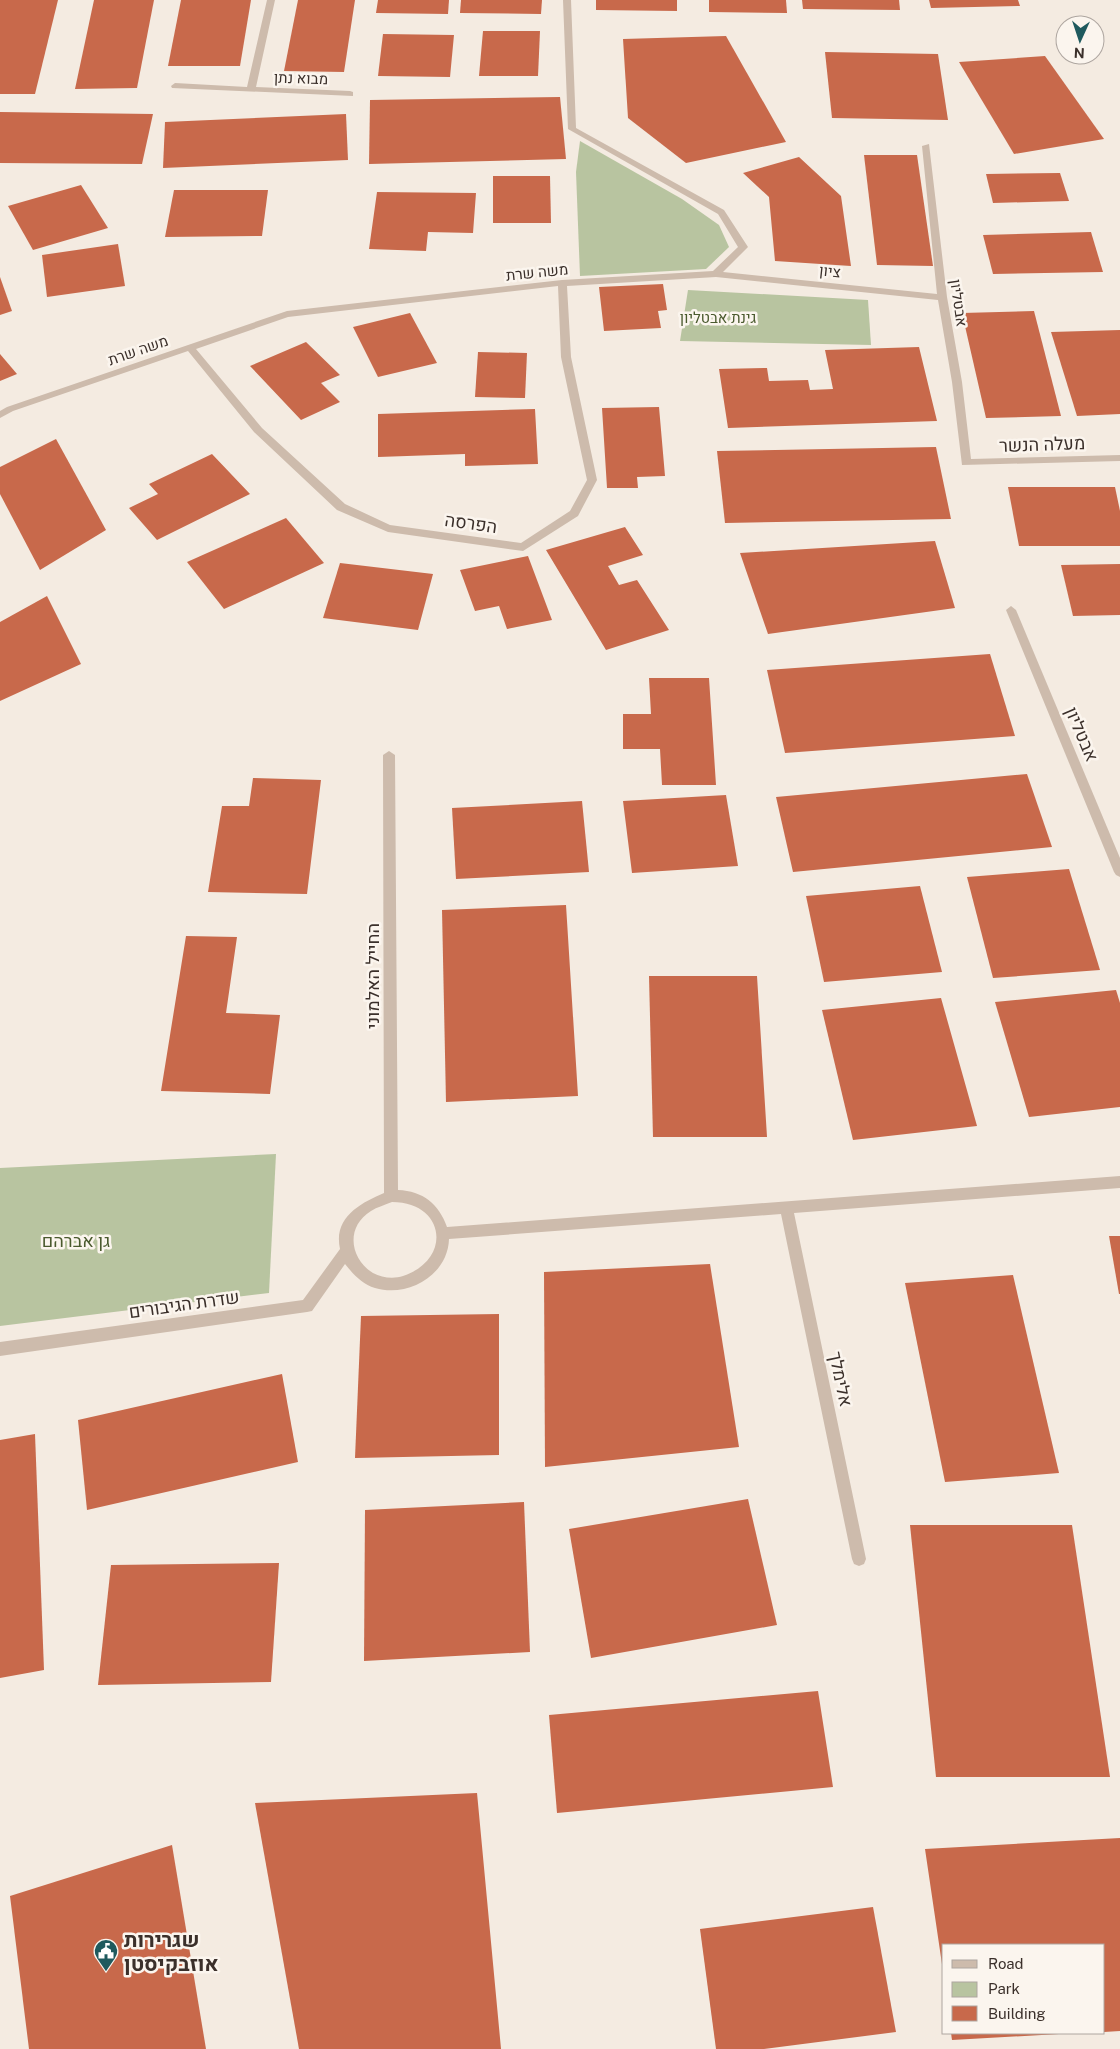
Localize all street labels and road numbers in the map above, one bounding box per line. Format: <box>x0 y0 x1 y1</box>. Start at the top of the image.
street label: מבוא נתן <box>274 69 328 87</box>
street label: משה שרת <box>505 260 569 284</box>
street label: ציון <box>818 261 842 281</box>
street label: אבטליון <box>947 278 971 328</box>
street label: משה שרת <box>106 332 170 368</box>
street label: מעלה הנשר <box>999 432 1085 456</box>
street label: הפרסה <box>443 509 499 537</box>
street label: אבטליון <box>1061 704 1103 764</box>
street label: החייל האלמוני <box>362 923 383 1029</box>
street label: שדרת הגיבורים <box>127 1286 241 1322</box>
street label: אלימלך <box>825 1350 857 1408</box>

